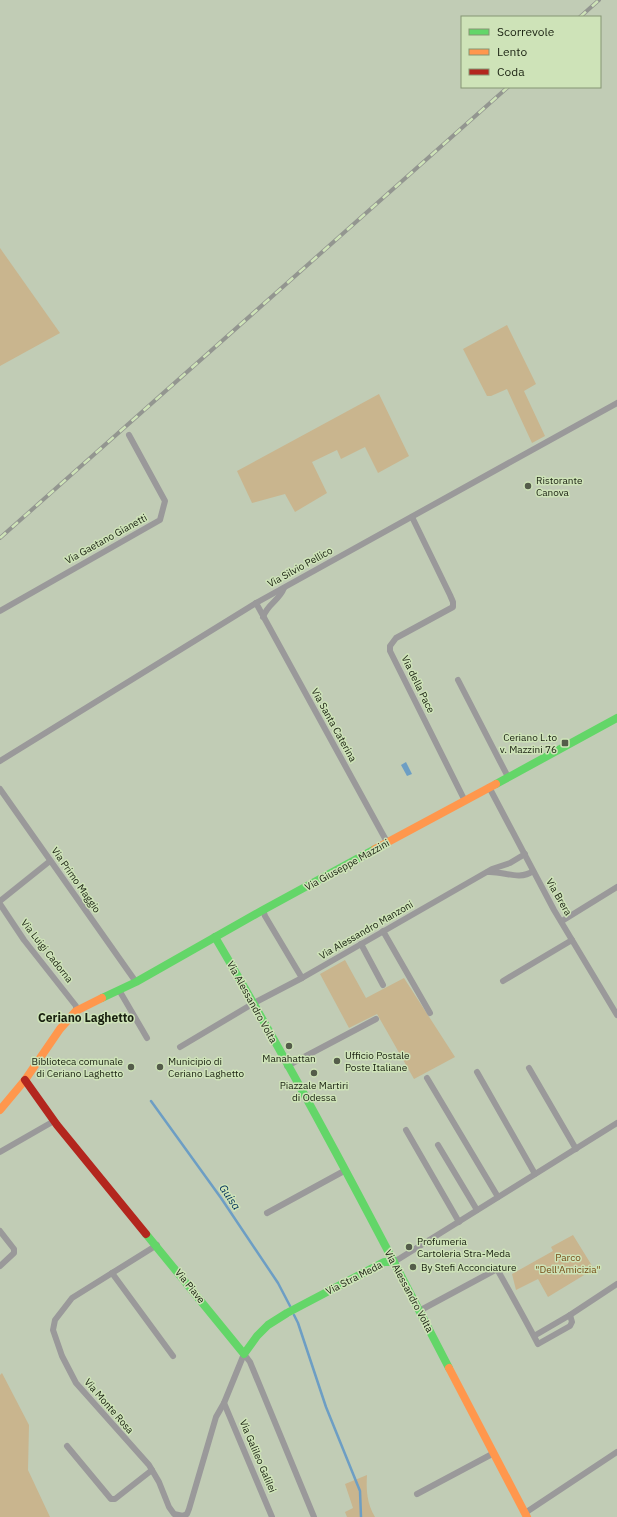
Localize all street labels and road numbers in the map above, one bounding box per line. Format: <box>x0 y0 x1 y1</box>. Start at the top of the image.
street label: Via Gaetano Gianetti <box>63 511 149 567</box>
street label: Via Silvio Pellico <box>265 544 335 590</box>
street label: Via della Pace <box>398 653 438 715</box>
street label: Via Santa Caterina <box>308 686 360 765</box>
street label: Via Giuseppe Mazzini <box>302 836 392 894</box>
street label: Via Primo Maggio <box>49 845 104 916</box>
street label: Via Brera <box>543 876 575 919</box>
street label: Via Alessandro Manzoni <box>317 898 415 962</box>
street label: Via Luigi Cadorna <box>18 917 76 986</box>
street label: Via Alessandro Volta <box>224 959 280 1046</box>
street label: Via Alessandro Volta <box>382 1247 437 1335</box>
street label: Via Stra Meda <box>324 1258 385 1298</box>
street label: Via Piave <box>172 1266 208 1306</box>
street label: Via Monte Rosa <box>81 1376 137 1437</box>
street label: Via Galileo Galilei <box>237 1417 279 1495</box>

